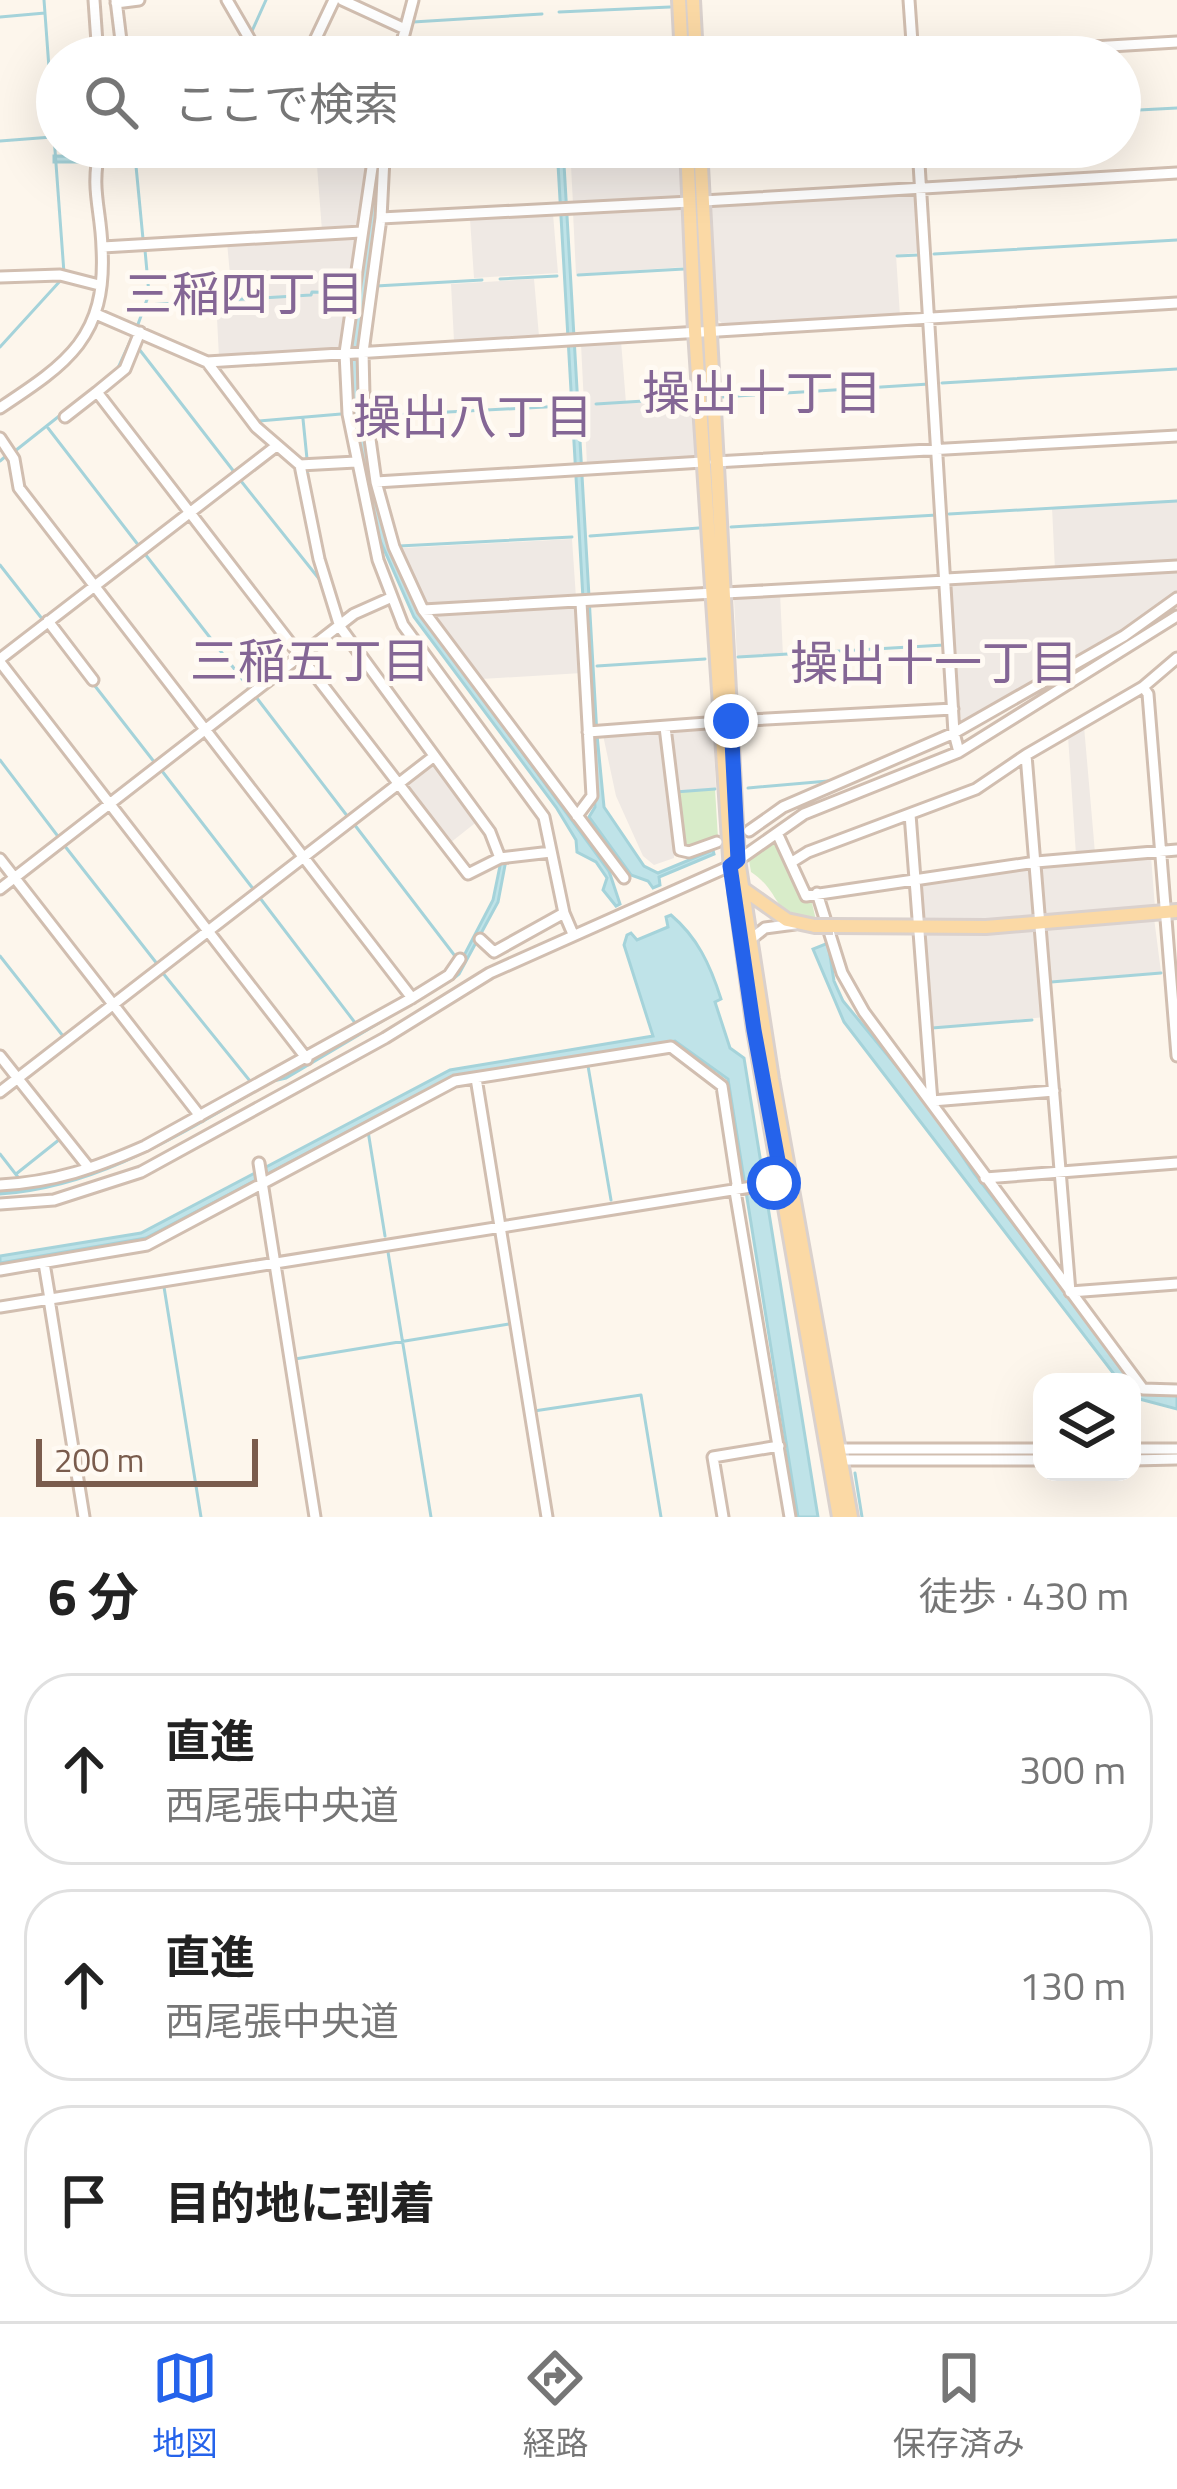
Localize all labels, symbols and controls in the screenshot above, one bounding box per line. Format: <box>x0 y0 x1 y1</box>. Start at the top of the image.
search box <box>36 36 1141 168</box>
icon: search <box>78 69 144 135</box>
text: ここで検索 <box>174 69 399 137</box>
district label: 三稲四丁目 <box>124 257 364 330</box>
district label: 操出十丁目 <box>642 356 882 429</box>
district label: 操出八丁目 <box>353 380 593 453</box>
district label: 三稲五丁目 <box>190 624 430 697</box>
district label: 操出十一丁目 <box>790 626 1078 699</box>
route end <box>704 694 758 748</box>
route start <box>747 1156 801 1210</box>
map controls <box>1033 1373 1141 1481</box>
button: layers <box>1033 1373 1141 1481</box>
scale bar <box>36 1433 258 1486</box>
text: 200 m <box>54 1435 144 1485</box>
text: 6 分 <box>48 1557 139 1635</box>
text: 徒歩 · 430 m <box>919 1566 1129 1625</box>
text: 直進 <box>165 1706 255 1774</box>
icon: ahead <box>51 1736 117 1802</box>
text: 300 m <box>1019 1740 1126 1799</box>
text: 西尾張中央道 <box>165 1775 399 1834</box>
text: 直進 <box>165 1922 255 1990</box>
icon: ahead <box>51 1952 117 2018</box>
text: 130 m <box>1019 1956 1126 2015</box>
text: 西尾張中央道 <box>165 1991 399 2050</box>
icon: arrive <box>51 2168 117 2234</box>
text: 目的地に到着 <box>165 2168 435 2236</box>
tab: 地図 <box>152 2345 218 2468</box>
tab: 経路 <box>522 2345 588 2468</box>
tab: 保存済み <box>893 2345 1025 2468</box>

